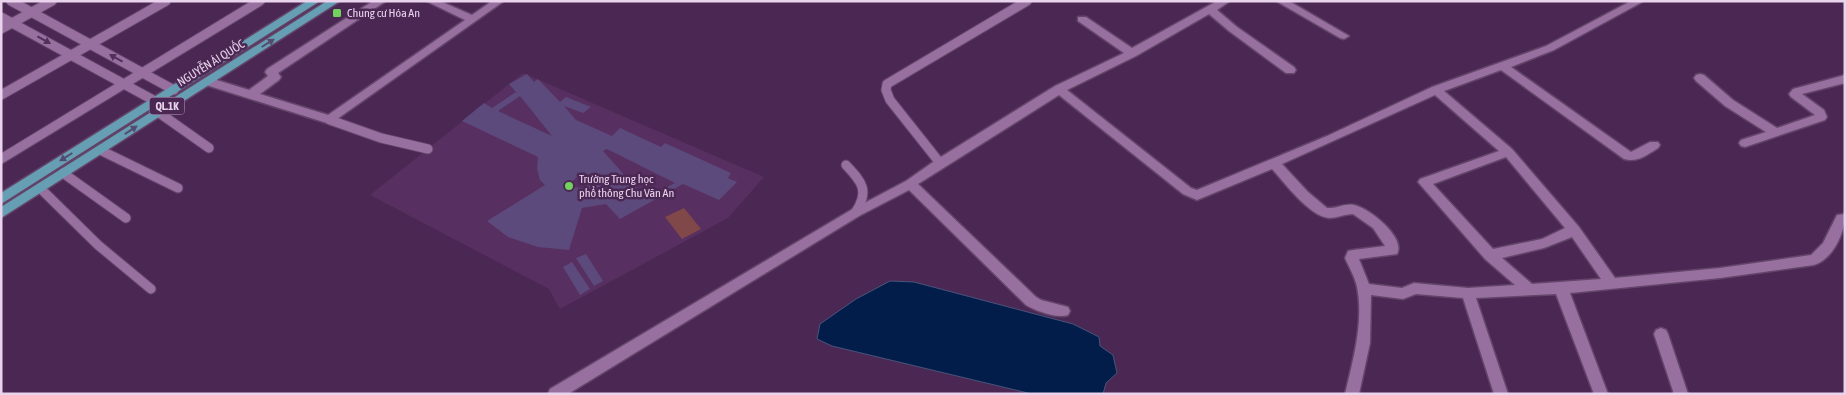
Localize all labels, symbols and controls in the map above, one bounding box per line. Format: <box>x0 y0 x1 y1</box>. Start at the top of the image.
place label: Chung cư Hóa An <box>347 6 420 20</box>
marker: Chung cư Hóa An <box>331 7 343 19</box>
one-way arrow <box>37 36 51 45</box>
street label: NGUYỄN ÁI QUỐC <box>175 36 248 89</box>
one-way arrow <box>261 39 274 48</box>
one-way arrow <box>108 54 123 62</box>
road number: QL.1K <box>150 98 184 114</box>
one-way arrow <box>124 125 137 135</box>
one-way arrow <box>60 153 73 162</box>
place label: Trường Trung học phổ thông Chu Văn An <box>579 172 674 200</box>
marker: Trường Trung học phổ thông Chu Văn An <box>563 180 575 192</box>

